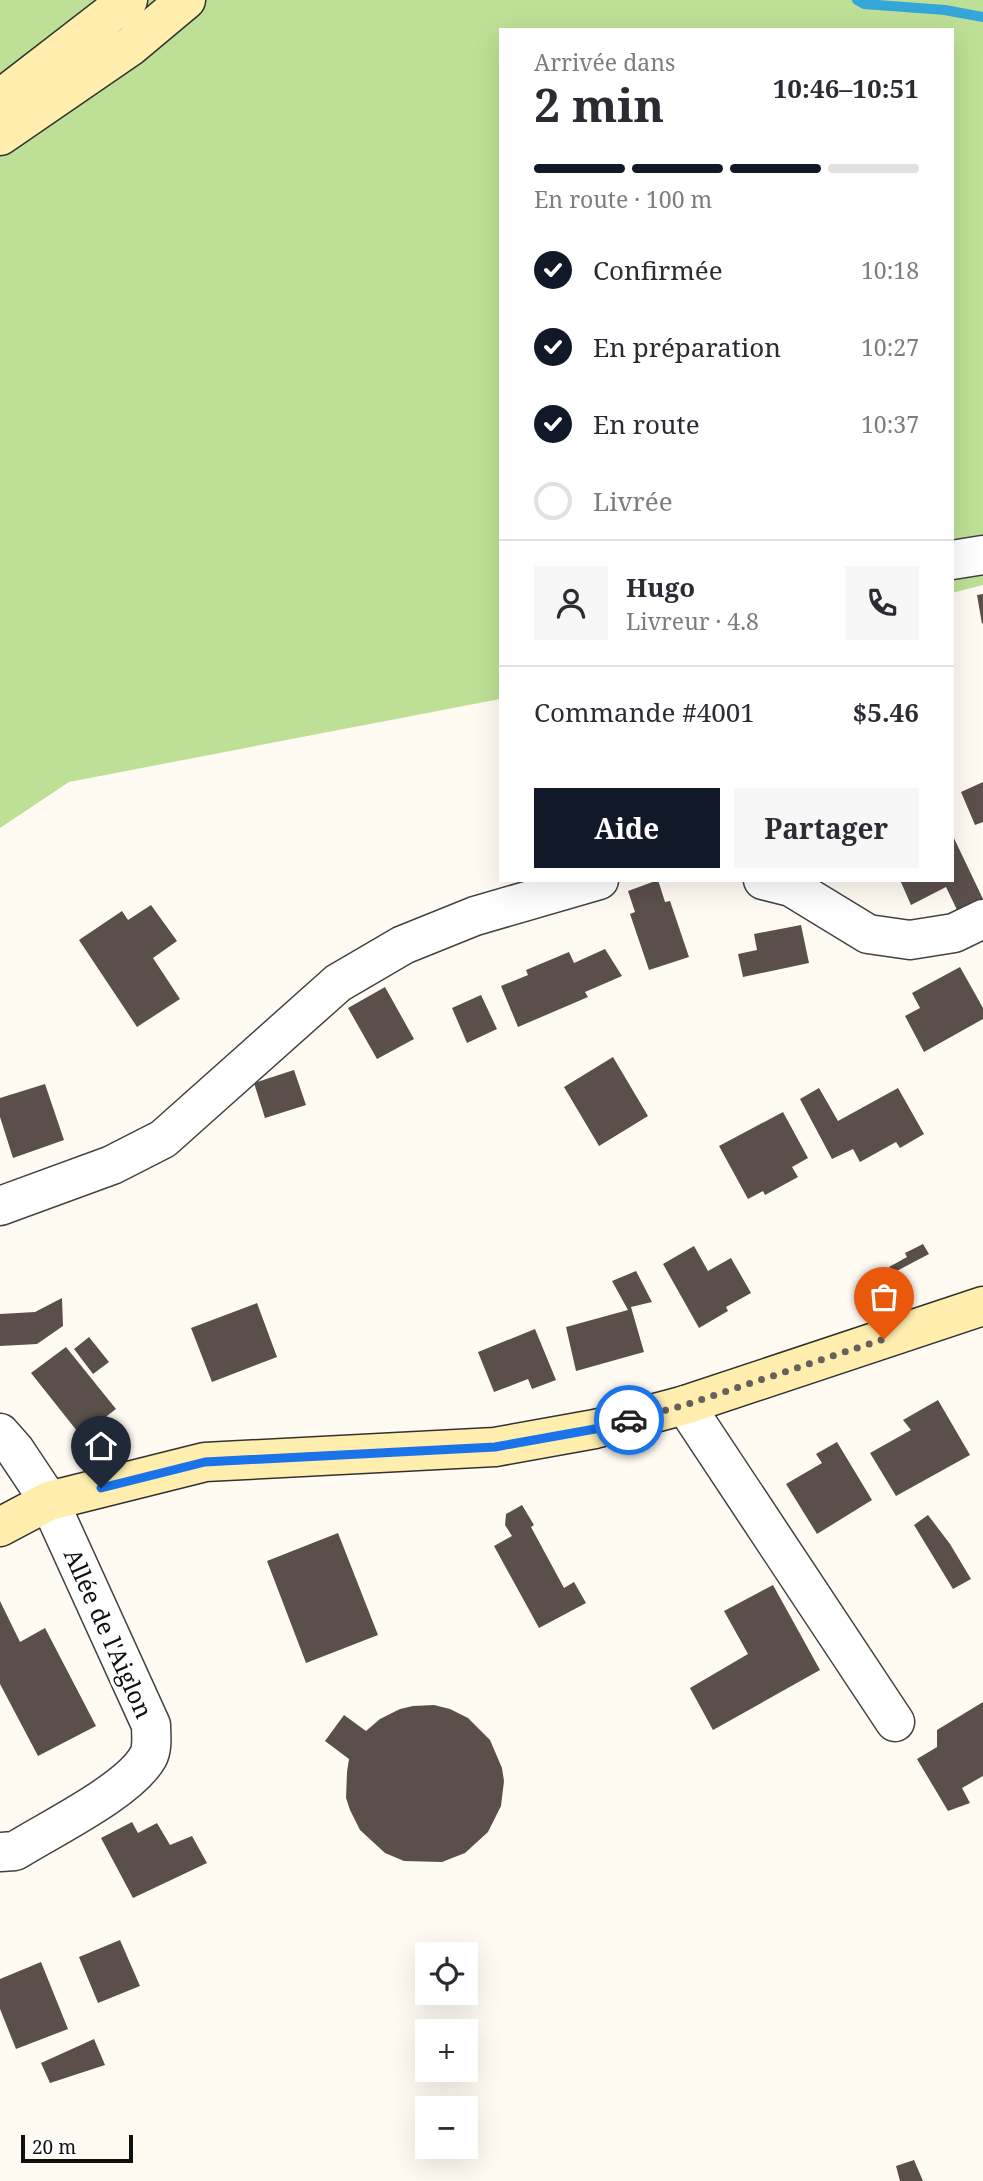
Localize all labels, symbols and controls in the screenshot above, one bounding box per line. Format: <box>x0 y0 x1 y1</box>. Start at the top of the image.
text: Arrivée dans <box>534 46 675 78</box>
text: 10:46–10:51 <box>773 70 919 106</box>
text: 2 min <box>534 73 664 135</box>
text: En route · 100 m <box>534 183 712 215</box>
icon: check <box>534 251 572 289</box>
text: Confirmée <box>593 252 723 288</box>
text: 10:18 <box>861 254 919 286</box>
icon: check <box>534 328 572 366</box>
text: En préparation <box>593 329 781 365</box>
text: 10:27 <box>861 331 919 363</box>
icon: check <box>534 405 572 443</box>
text: En route <box>593 406 700 442</box>
text: 10:37 <box>861 408 919 440</box>
text: Livrée <box>593 483 673 519</box>
button: person <box>534 566 608 640</box>
button: phone <box>845 566 919 640</box>
text: Hugo <box>626 569 695 605</box>
text: Livreur · 4.8 <box>626 605 759 637</box>
text: Commande #4001 <box>534 694 755 730</box>
text: $5.46 <box>853 694 919 730</box>
button: Aide <box>534 788 720 868</box>
button: Partager <box>734 788 919 868</box>
pin <box>854 1267 914 1339</box>
icon: bag <box>865 1278 903 1316</box>
courier <box>594 1385 664 1455</box>
icon: car <box>610 1401 648 1439</box>
pin <box>71 1416 131 1488</box>
icon: home <box>82 1427 120 1465</box>
street label: Allée de l'Aiglon <box>57 1543 161 1723</box>
map controls <box>415 1942 478 2159</box>
button: locate <box>415 1942 478 2005</box>
button: + <box>415 2019 478 2082</box>
button: − <box>415 2096 478 2159</box>
scale bar <box>21 2132 133 2164</box>
text: 20 m <box>32 2134 76 2160</box>

